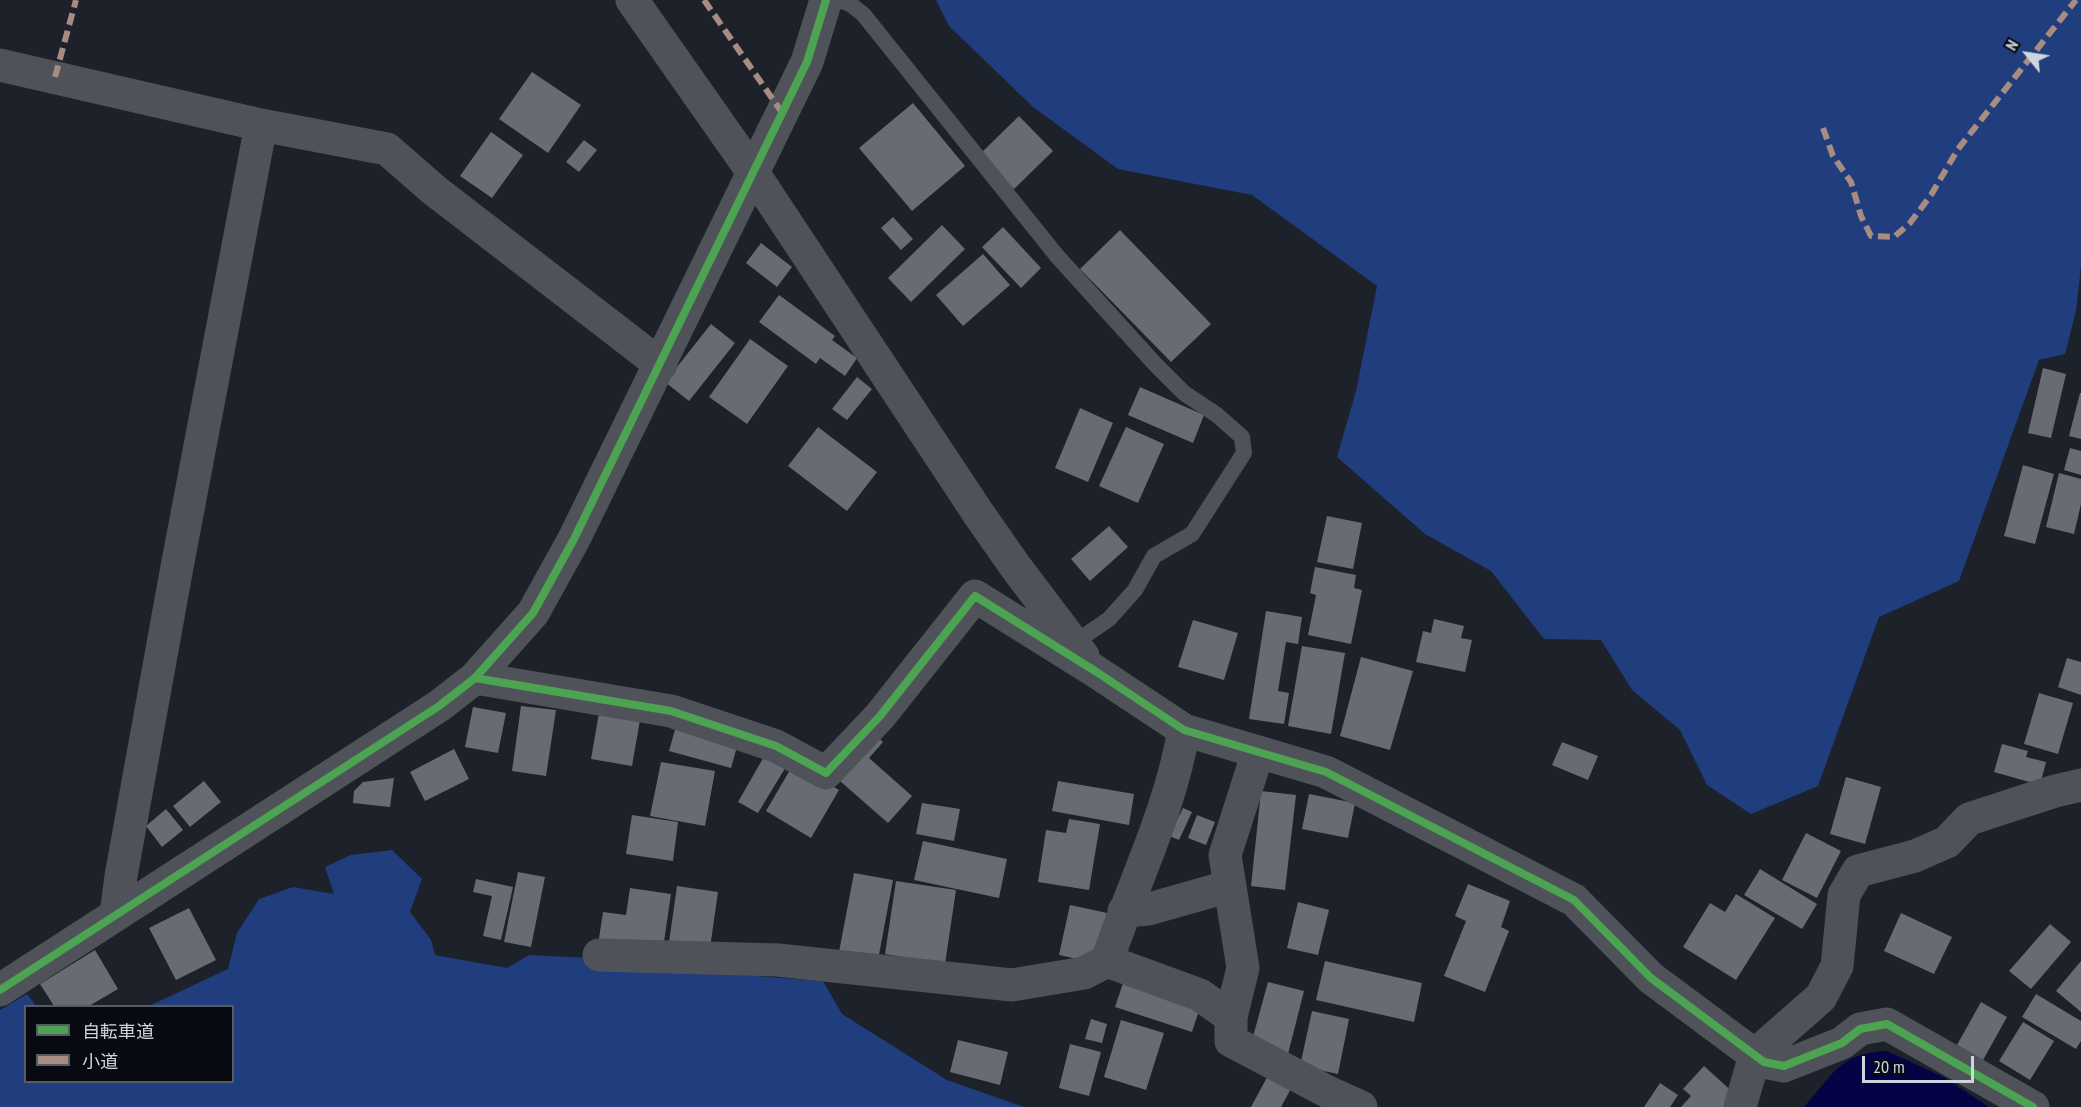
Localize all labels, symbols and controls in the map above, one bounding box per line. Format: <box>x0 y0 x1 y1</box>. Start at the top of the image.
north arrow <box>1997 24 2057 84</box>
text: N <box>2001 36 2022 54</box>
legend <box>24 1005 234 1083</box>
text: 自転車道 <box>82 1020 154 1043</box>
scale bar <box>1865 1044 1978 1082</box>
text: 小道 <box>82 1050 118 1073</box>
text: 20 m <box>1873 1055 1905 1078</box>

